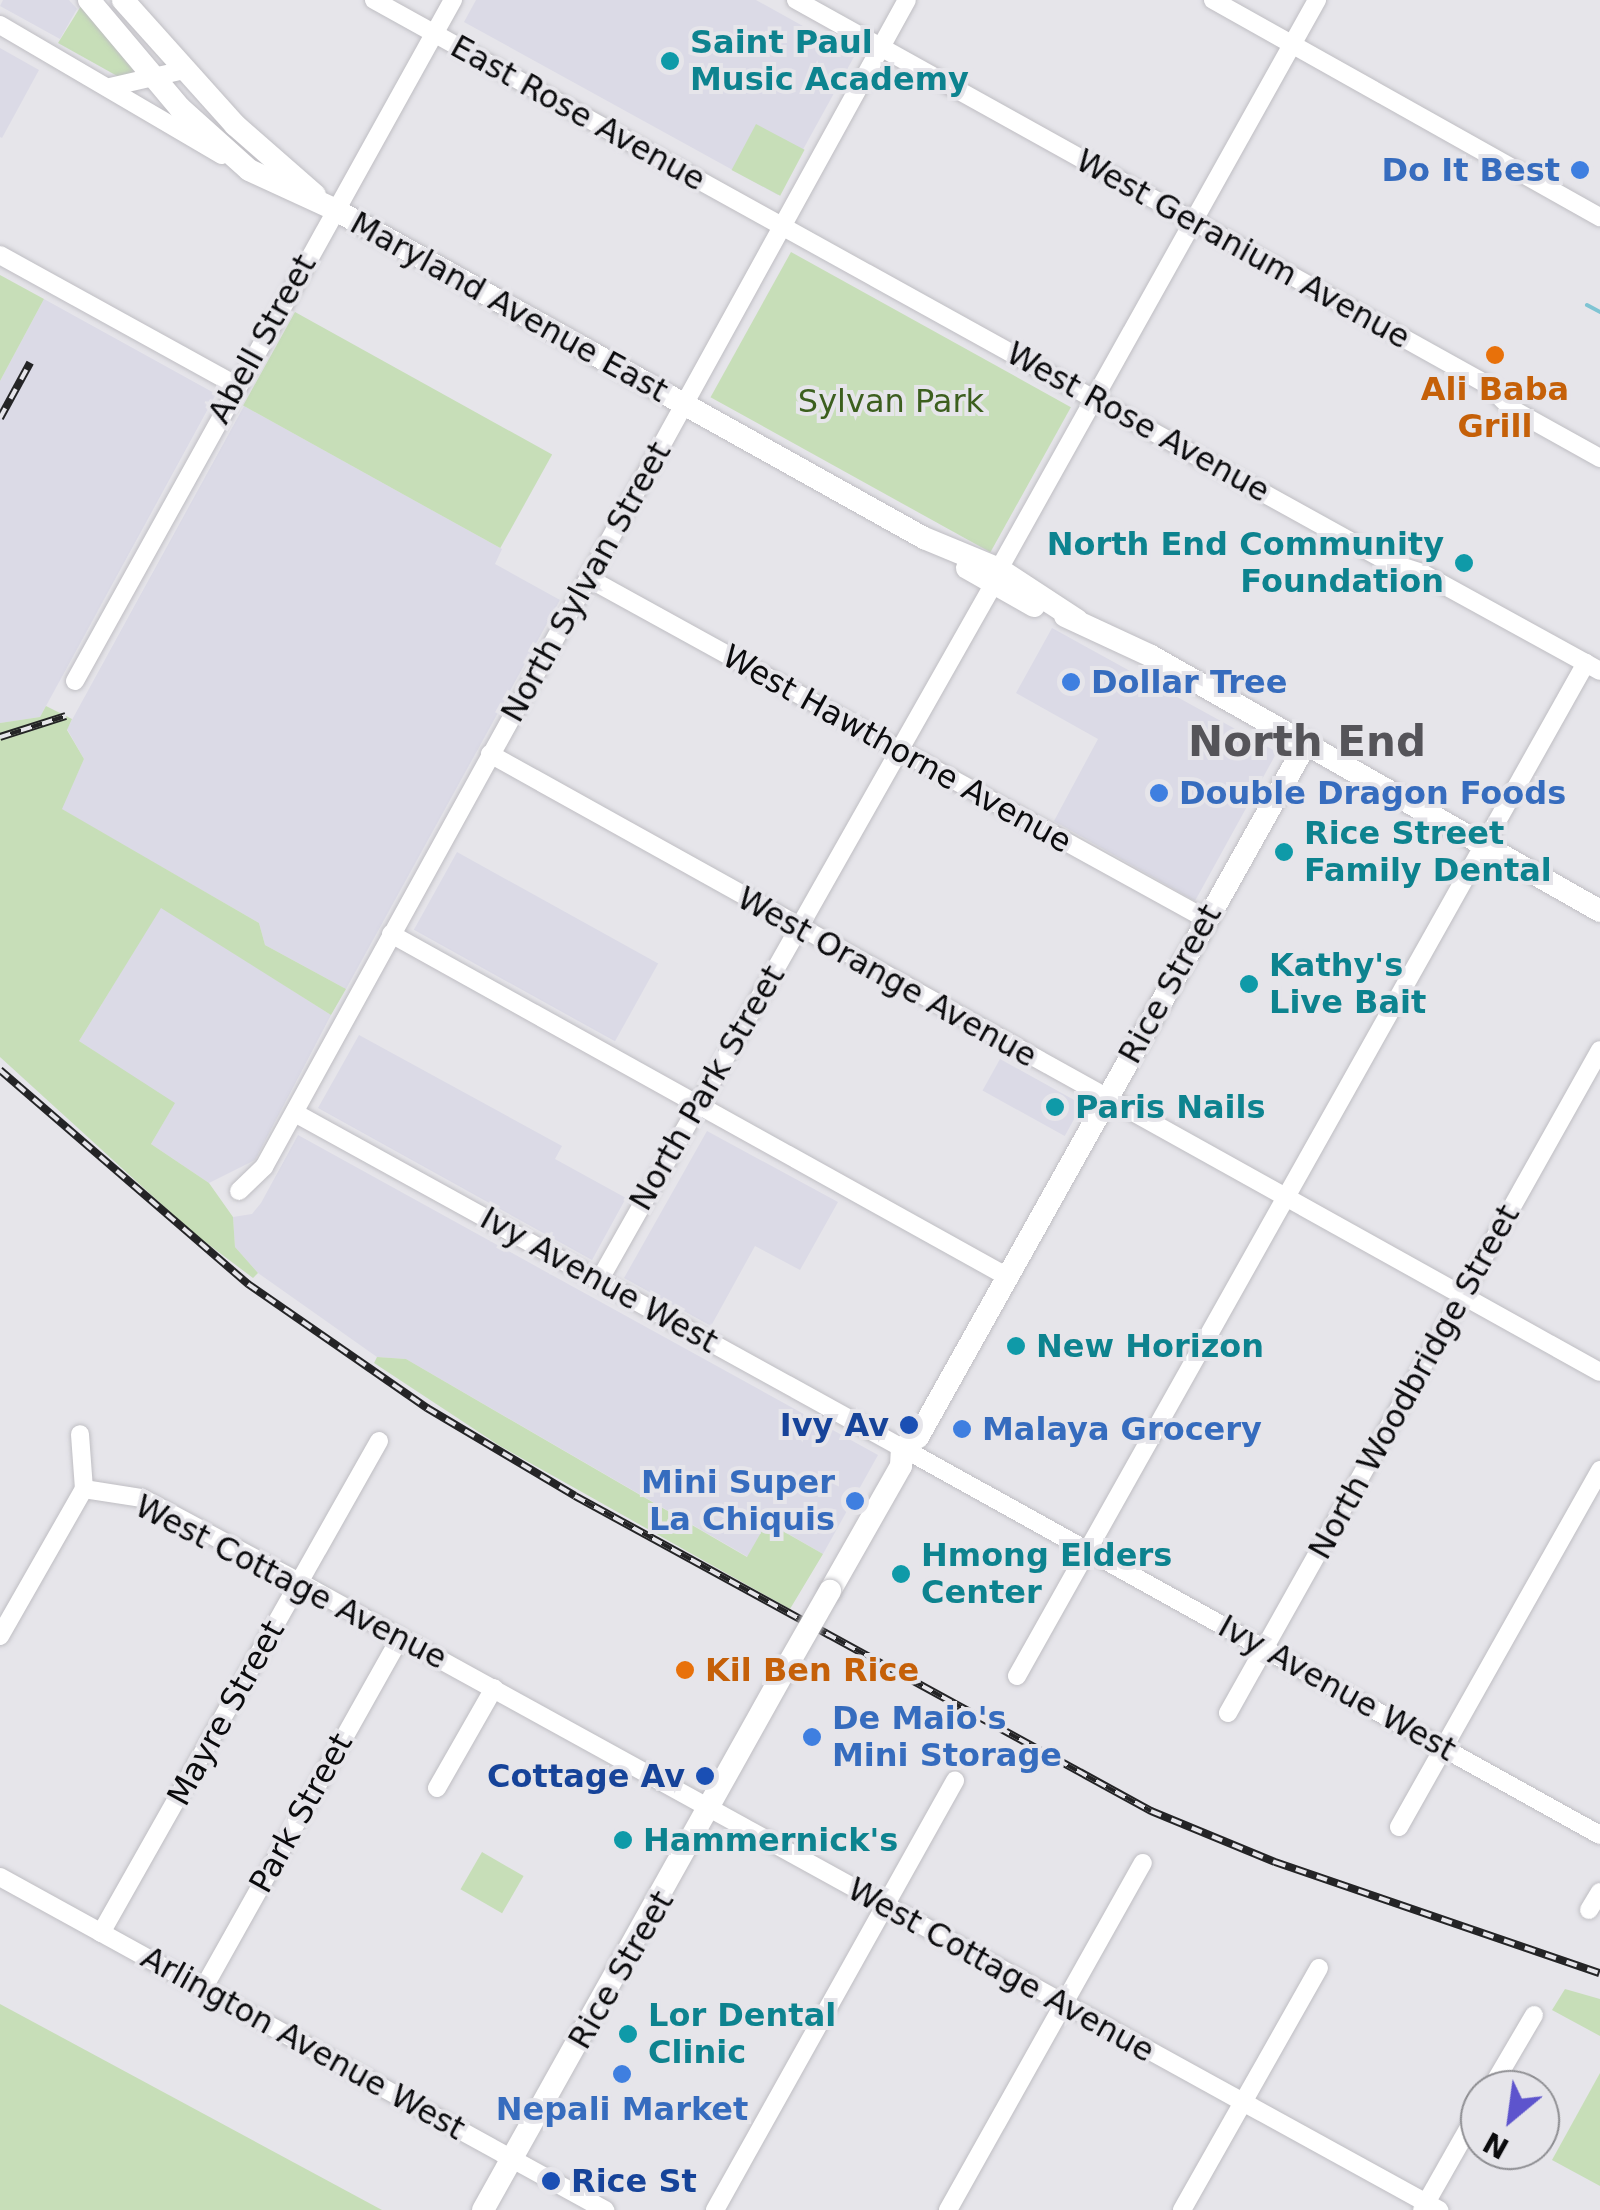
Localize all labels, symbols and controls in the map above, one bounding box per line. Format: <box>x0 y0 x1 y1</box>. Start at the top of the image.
place label: Saint Paul Music Academy <box>690 24 969 99</box>
street label: East Rose Avenue <box>444 27 712 199</box>
marker: Saint Paul Music Academy <box>659 50 681 72</box>
street label: West Geranium Avenue <box>1069 141 1417 357</box>
place label: Do It Best <box>1382 151 1560 189</box>
marker: Do It Best <box>1569 159 1591 181</box>
street label: Maryland Avenue East <box>344 204 674 410</box>
street label: Abell Street <box>200 248 324 430</box>
street label: West Rose Avenue <box>1000 334 1276 510</box>
marker: Ali Baba Grill <box>1484 344 1506 366</box>
place label: Ali Baba Grill <box>1421 371 1569 446</box>
park label: Sylvan Park <box>798 382 984 420</box>
street label: North Sylvan Street <box>493 435 679 729</box>
place label: North End Community Foundation <box>1047 526 1444 601</box>
marker: North End Community Foundation <box>1453 552 1475 574</box>
street label: West Hawthorne Avenue <box>716 637 1078 861</box>
place label: Dollar Tree <box>1091 663 1288 701</box>
marker: Dollar Tree <box>1060 671 1082 693</box>
district label: North End <box>1188 717 1426 767</box>
place label: Double Dragon Foods <box>1179 774 1566 812</box>
marker: Double Dragon Foods <box>1148 782 1170 804</box>
place label: Rice Street Family Dental <box>1304 815 1552 890</box>
marker: Rice Street Family Dental <box>1273 841 1295 863</box>
street label: West Orange Avenue <box>731 879 1043 1075</box>
street label: Rice Street <box>1111 898 1229 1070</box>
place label: Kathy's Live Bait <box>1269 947 1426 1022</box>
street label: North Park Street <box>621 959 793 1217</box>
marker: Kathy's Live Bait <box>1238 973 1260 995</box>
place label: Paris Nails <box>1075 1088 1265 1126</box>
marker: Paris Nails <box>1044 1096 1066 1118</box>
street label: North Woodbridge Street <box>1300 1198 1528 1566</box>
street label: Ivy Avenue West <box>474 1199 724 1361</box>
place label: New Horizon <box>1036 1327 1264 1365</box>
marker: New Horizon <box>1005 1335 1027 1357</box>
place label: Ivy Av <box>780 1406 889 1444</box>
place label: Malaya Grocery <box>982 1410 1262 1448</box>
marker: Ivy Av <box>898 1414 920 1436</box>
marker: Malaya Grocery <box>951 1418 973 1440</box>
place label: Mini Super La Chiquis <box>641 1464 835 1539</box>
street label: West Cottage Avenue <box>129 1487 453 1677</box>
marker: Mini Super La Chiquis <box>844 1490 866 1512</box>
place label: Hmong Elders Center <box>921 1537 1172 1612</box>
marker: Hmong Elders Center <box>890 1563 912 1585</box>
street label: Ivy Avenue West <box>1212 1607 1462 1769</box>
street label: Mayre Street <box>159 1614 293 1812</box>
place label: Kil Ben Rice <box>705 1651 919 1689</box>
marker: Kil Ben Rice <box>674 1659 696 1681</box>
place label: De Maio's Mini Storage <box>832 1700 1062 1775</box>
street label: Park Street <box>241 1726 361 1900</box>
marker: De Maio's Mini Storage <box>801 1726 823 1748</box>
place label: Cottage Av <box>487 1757 685 1795</box>
marker: Cottage Av <box>694 1765 716 1787</box>
place label: Hammernick's <box>643 1821 898 1859</box>
marker: Hammernick's <box>612 1829 634 1851</box>
street label: West Cottage Avenue <box>841 1870 1161 2070</box>
street label: Rice Street <box>560 1884 682 2056</box>
street label: Arlington Avenue West <box>135 1938 471 2148</box>
place label: Lor Dental Clinic <box>648 1997 836 2072</box>
marker: Lor Dental Clinic <box>617 2023 639 2045</box>
marker: Nepali Market <box>611 2063 633 2085</box>
north arrow <box>1460 2070 1560 2170</box>
place label: Nepali Market <box>496 2090 748 2128</box>
text: N <box>1478 2125 1514 2165</box>
place label: Rice St <box>571 2162 697 2200</box>
marker: Rice St <box>540 2170 562 2192</box>

